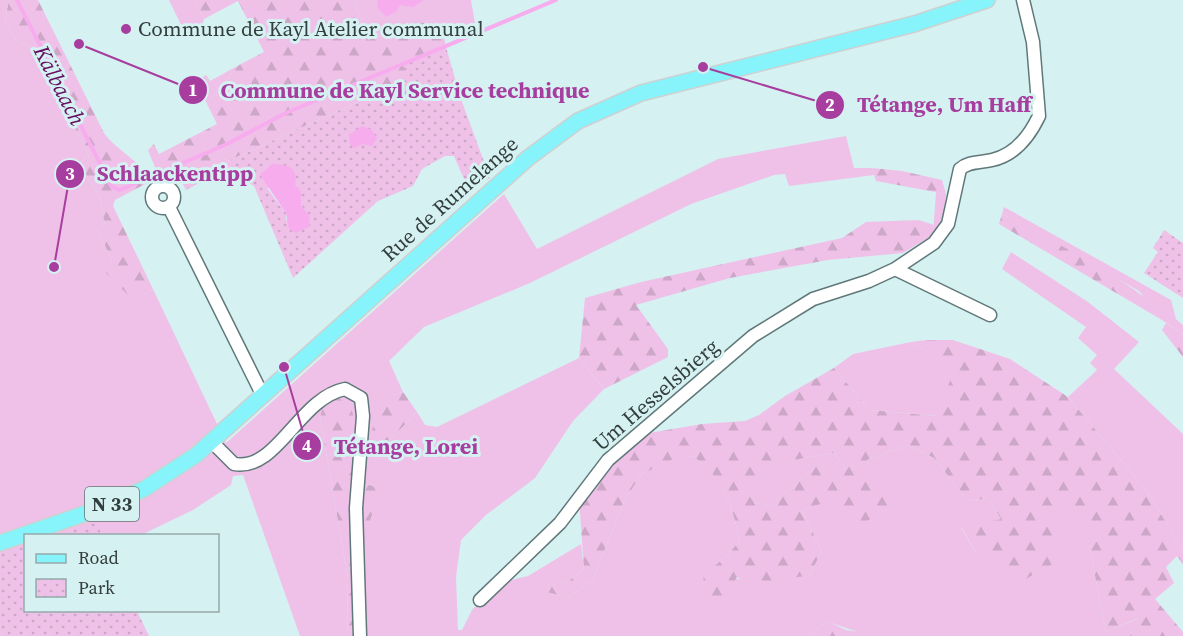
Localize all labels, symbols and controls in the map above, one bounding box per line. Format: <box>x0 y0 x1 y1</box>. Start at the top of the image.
place label: Commune de Kayl Atelier communal <box>138 14 484 43</box>
marker: Commune de Kayl Atelier communal <box>119 22 133 36</box>
water label: Kälbaach <box>27 39 93 130</box>
callout: Commune de Kayl Service technique <box>178 70 601 110</box>
text: Commune de Kayl Service technique <box>220 75 590 105</box>
text: 1 <box>188 77 198 102</box>
callout: Tétange, Um Haff <box>815 85 1043 125</box>
text: Tétange, Um Haff <box>857 89 1034 119</box>
text: 2 <box>825 92 835 117</box>
street label: Rue de Rumelange <box>375 129 524 268</box>
callout: Schlaackentipp <box>55 154 266 194</box>
text: Schlaackentipp <box>97 158 253 188</box>
text: 3 <box>65 161 75 186</box>
street label: Um Hesselsbierg <box>587 332 725 457</box>
callout: Tétange, Lorei <box>292 426 490 466</box>
text: Tétange, Lorei <box>334 431 478 461</box>
text: 4 <box>302 433 312 458</box>
road number: N 33 <box>85 487 139 521</box>
legend <box>24 534 219 612</box>
text: Road <box>78 545 119 570</box>
text: Park <box>78 575 115 600</box>

